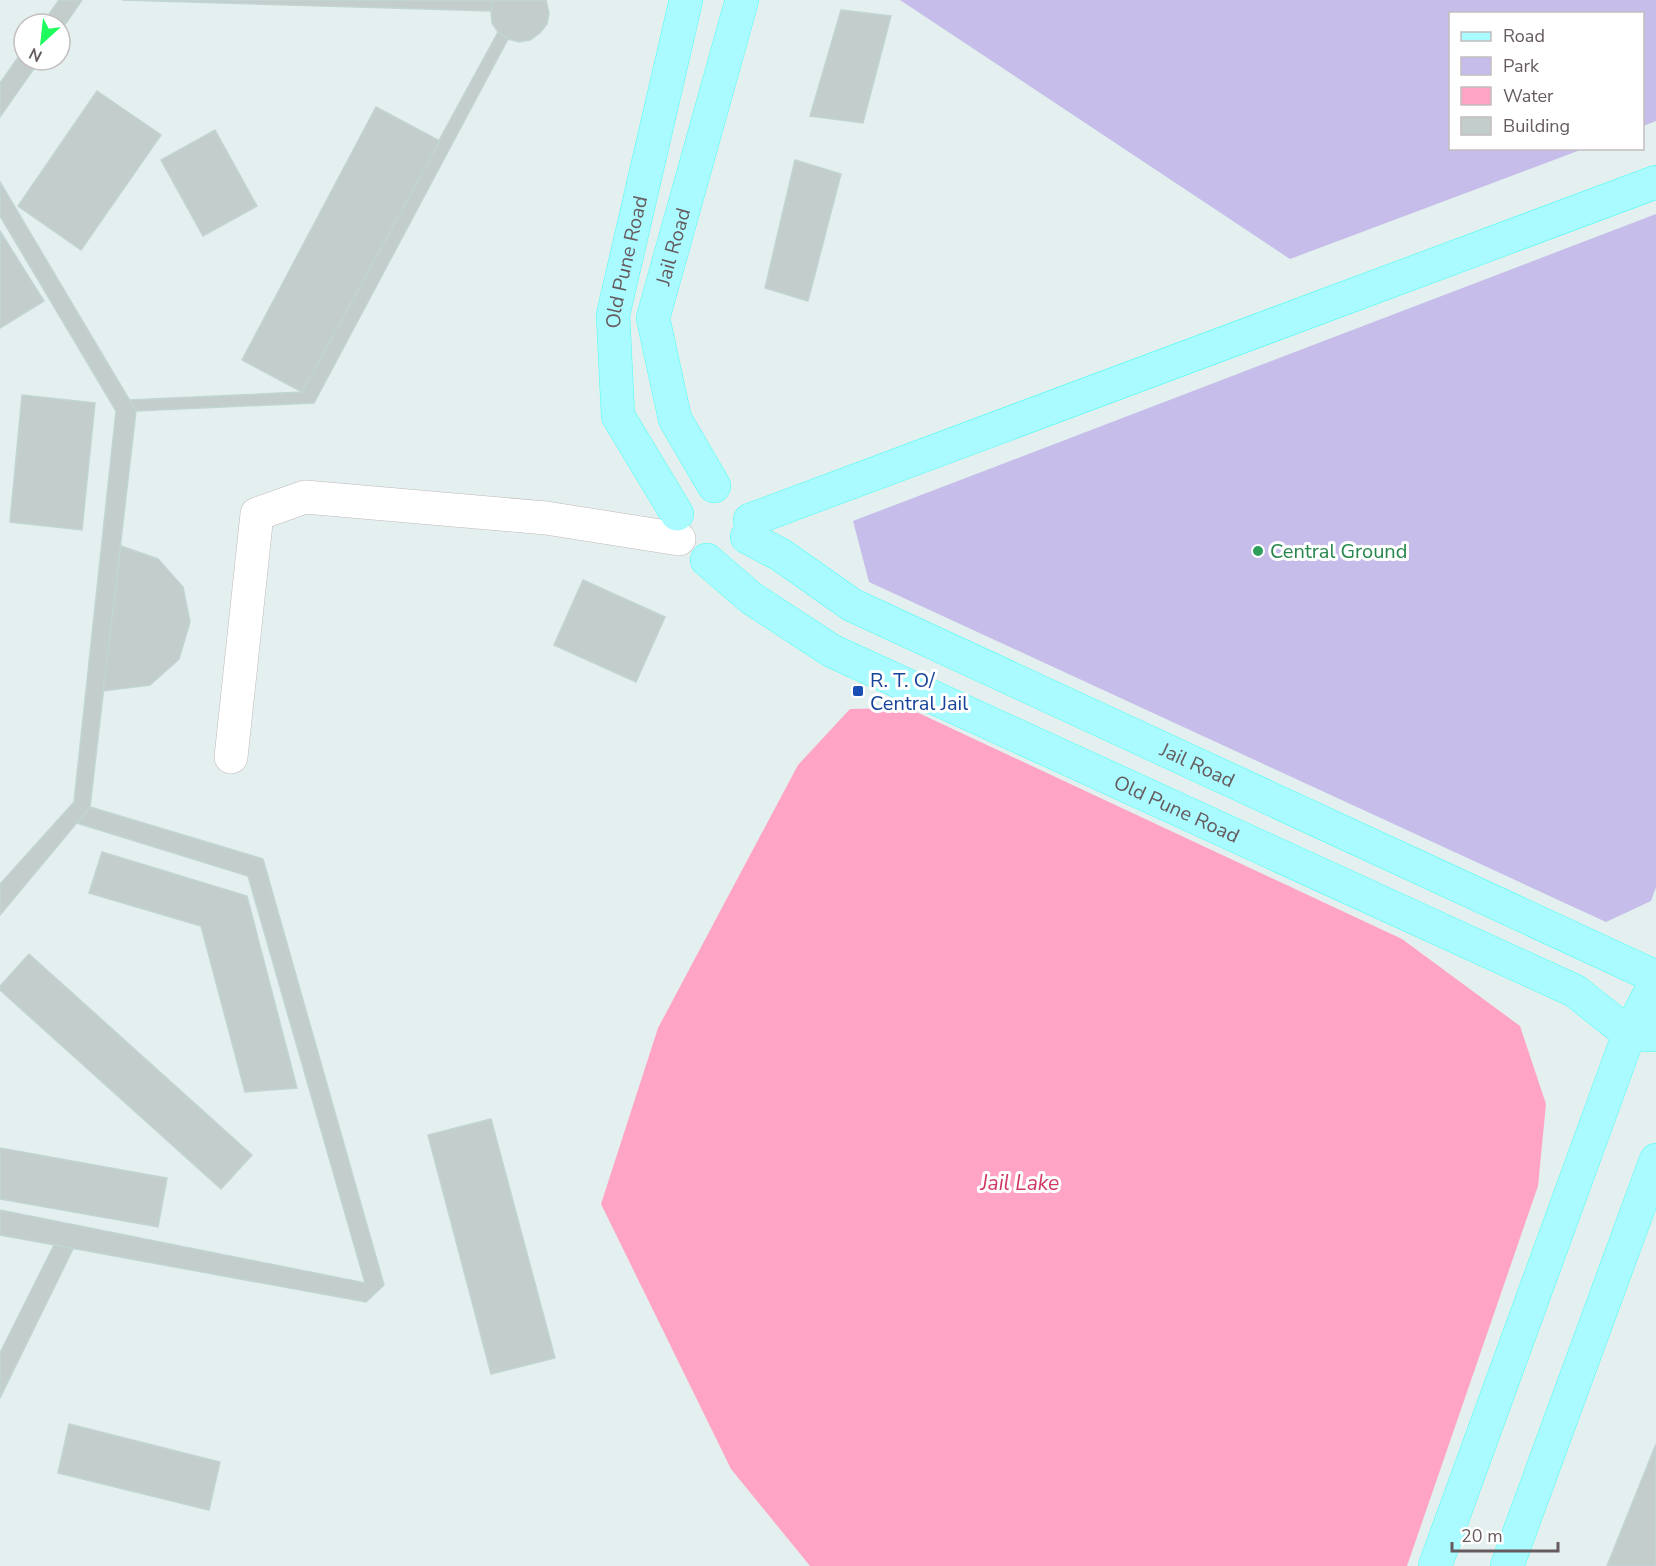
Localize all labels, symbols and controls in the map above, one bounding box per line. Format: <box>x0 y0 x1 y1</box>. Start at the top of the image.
north arrow <box>12 12 72 72</box>
legend <box>1449 12 1644 150</box>
text: Road <box>1503 24 1545 48</box>
text: N <box>25 42 46 67</box>
text: Park <box>1503 54 1540 78</box>
text: Water <box>1503 84 1554 108</box>
text: Building <box>1503 114 1570 138</box>
street label: Old Pune Road <box>599 193 654 329</box>
street label: Jail Road <box>649 205 697 289</box>
place label: Central Ground <box>1270 538 1407 565</box>
marker: Central Ground <box>1251 544 1265 558</box>
place label: R. T. O/ Central Jail <box>870 667 968 717</box>
marker: R. T. O/ Central Jail <box>851 684 865 698</box>
street label: Jail Road <box>1155 736 1239 794</box>
street label: Old Pune Road <box>1109 768 1244 849</box>
water label: Jail Lake <box>980 1169 1059 1197</box>
scale bar <box>1452 1515 1558 1553</box>
text: 20 m <box>1461 1524 1503 1548</box>

